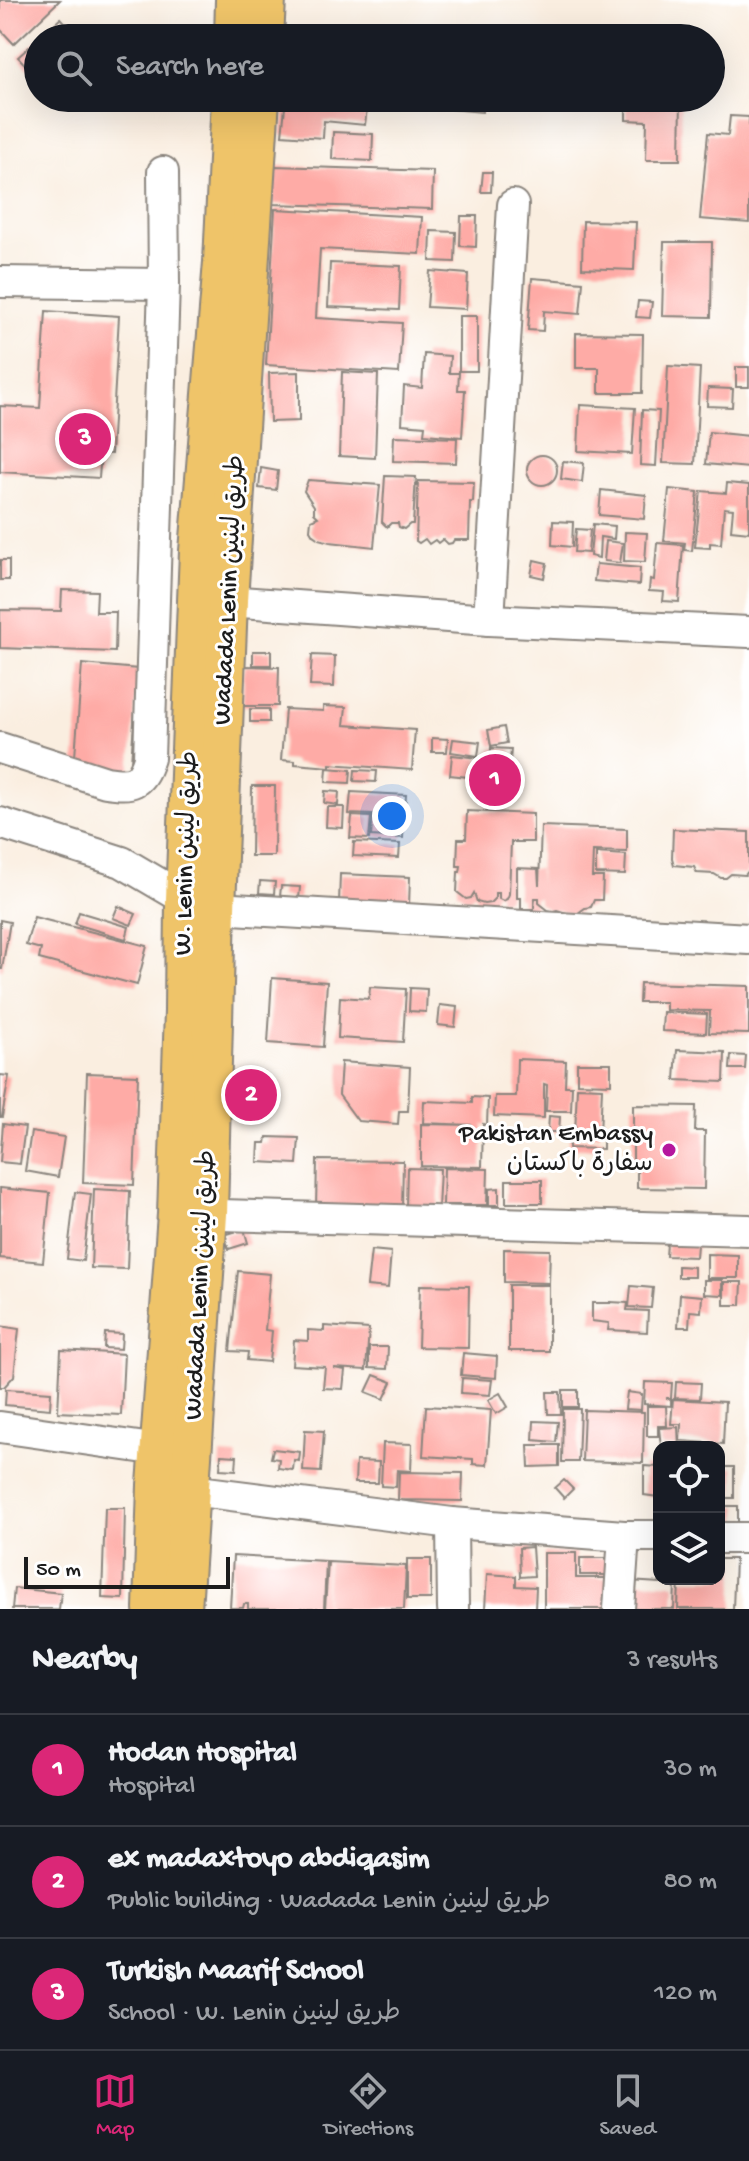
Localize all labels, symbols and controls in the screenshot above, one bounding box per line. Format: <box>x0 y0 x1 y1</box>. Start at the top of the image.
search box <box>24 24 725 112</box>
icon: search <box>52 46 96 90</box>
text: Search here <box>116 51 264 86</box>
pin: 3 <box>59 409 111 469</box>
street label: Wadada Lenin طريق لينين <box>208 454 254 726</box>
street label: W. Lenin طريق لينين <box>169 750 207 956</box>
pin: 1 <box>469 750 521 810</box>
your location <box>372 796 412 836</box>
pin: 2 <box>225 1065 277 1125</box>
place label: Pakistan Embassy سفارة باكستان <box>458 1120 653 1181</box>
marker: Pakistan Embassy سفارة باكستان <box>660 1141 678 1159</box>
street label: Wadada Lenin طريق لينين <box>179 1149 225 1421</box>
map controls <box>653 1441 725 1585</box>
button: locate <box>653 1441 725 1513</box>
button: layers <box>653 1513 725 1585</box>
scale bar <box>24 1553 230 1589</box>
text: 50 m <box>36 1558 81 1584</box>
text: Nearby <box>32 1641 137 1681</box>
text: 3 results <box>627 1646 717 1677</box>
text: Hodan Hospital <box>108 1737 297 1772</box>
text: 1 <box>53 1755 63 1786</box>
text: 30 m <box>664 1755 717 1786</box>
text: Hospital <box>108 1772 195 1803</box>
text: ex madaxtoyo abdiqasim <box>108 1843 430 1878</box>
text: 2 <box>52 1867 64 1898</box>
text: 80 m <box>663 1867 717 1898</box>
text: Public building · Wadada Lenin طريق لينين <box>108 1887 551 1918</box>
text: Turkish Maarif School <box>108 1955 364 1990</box>
text: 3 <box>51 1979 65 2010</box>
text: 120 m <box>654 1979 717 2010</box>
text: School · W. Lenin طريق لينين <box>108 1999 401 2030</box>
tab: Map <box>93 2069 137 2143</box>
tab: Directions <box>324 2069 413 2143</box>
tab: Saved <box>599 2069 656 2143</box>

